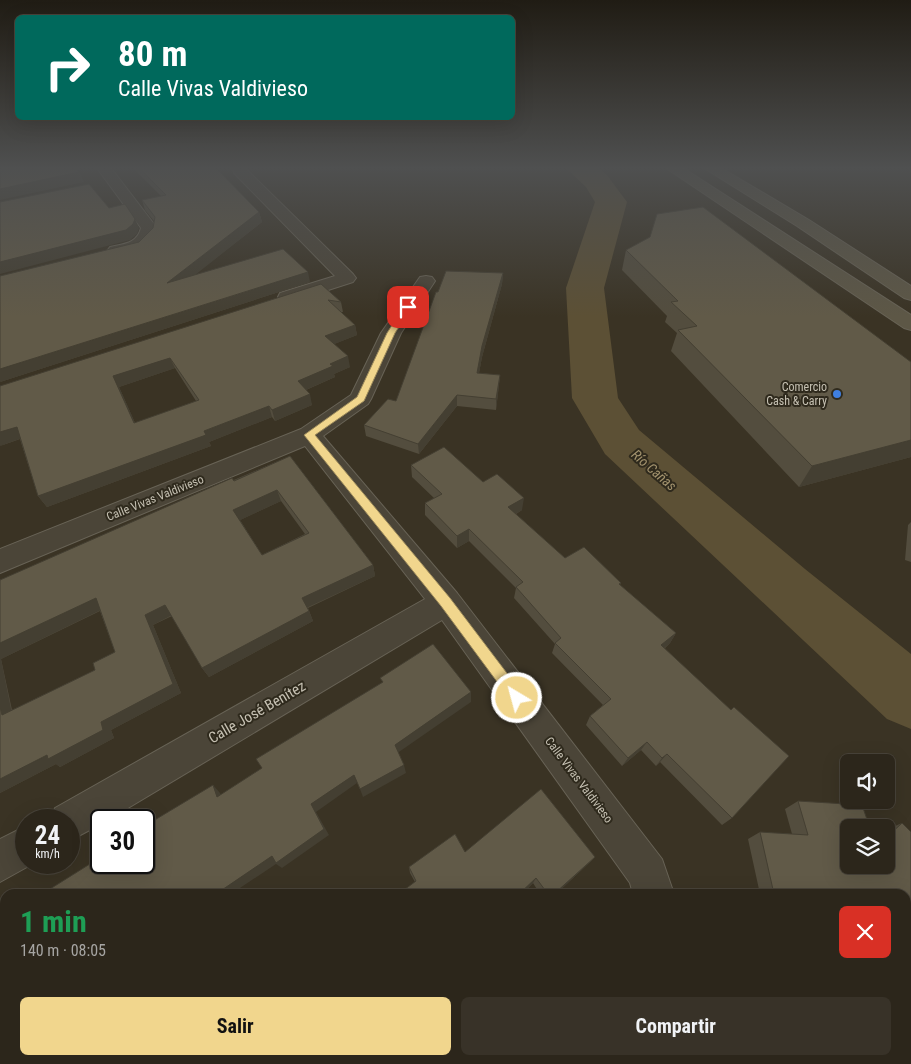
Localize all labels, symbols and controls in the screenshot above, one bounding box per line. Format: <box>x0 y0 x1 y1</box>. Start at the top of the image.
text: 80 m <box>118 34 187 75</box>
icon: right <box>35 35 100 100</box>
text: Calle Vivas Valdivieso <box>118 76 308 101</box>
pin <box>387 286 429 328</box>
icon: arrive <box>394 293 422 321</box>
place label: Comercio Cash & Carry <box>766 380 827 408</box>
marker: Comercio Cash & Carry <box>831 388 843 400</box>
water label: Río Cañas <box>628 446 680 494</box>
street label: Calle Vivas Valdivieso <box>104 472 206 524</box>
position arrow <box>490 671 542 723</box>
street label: Calle José Benítez <box>205 677 309 747</box>
street label: Calle Vivas Valdivieso <box>542 734 616 826</box>
map controls <box>840 754 895 874</box>
button: sound <box>840 754 895 809</box>
speed limit sign: 30 <box>90 809 155 874</box>
button: layers <box>840 819 895 874</box>
text: 24 <box>35 821 60 850</box>
text: km/h <box>35 847 60 861</box>
text: 1 min <box>20 904 87 939</box>
button: close <box>839 906 891 958</box>
text: 140 m · 08:05 <box>20 941 106 960</box>
button: Salir <box>20 997 451 1055</box>
button: Compartir <box>461 997 891 1055</box>

